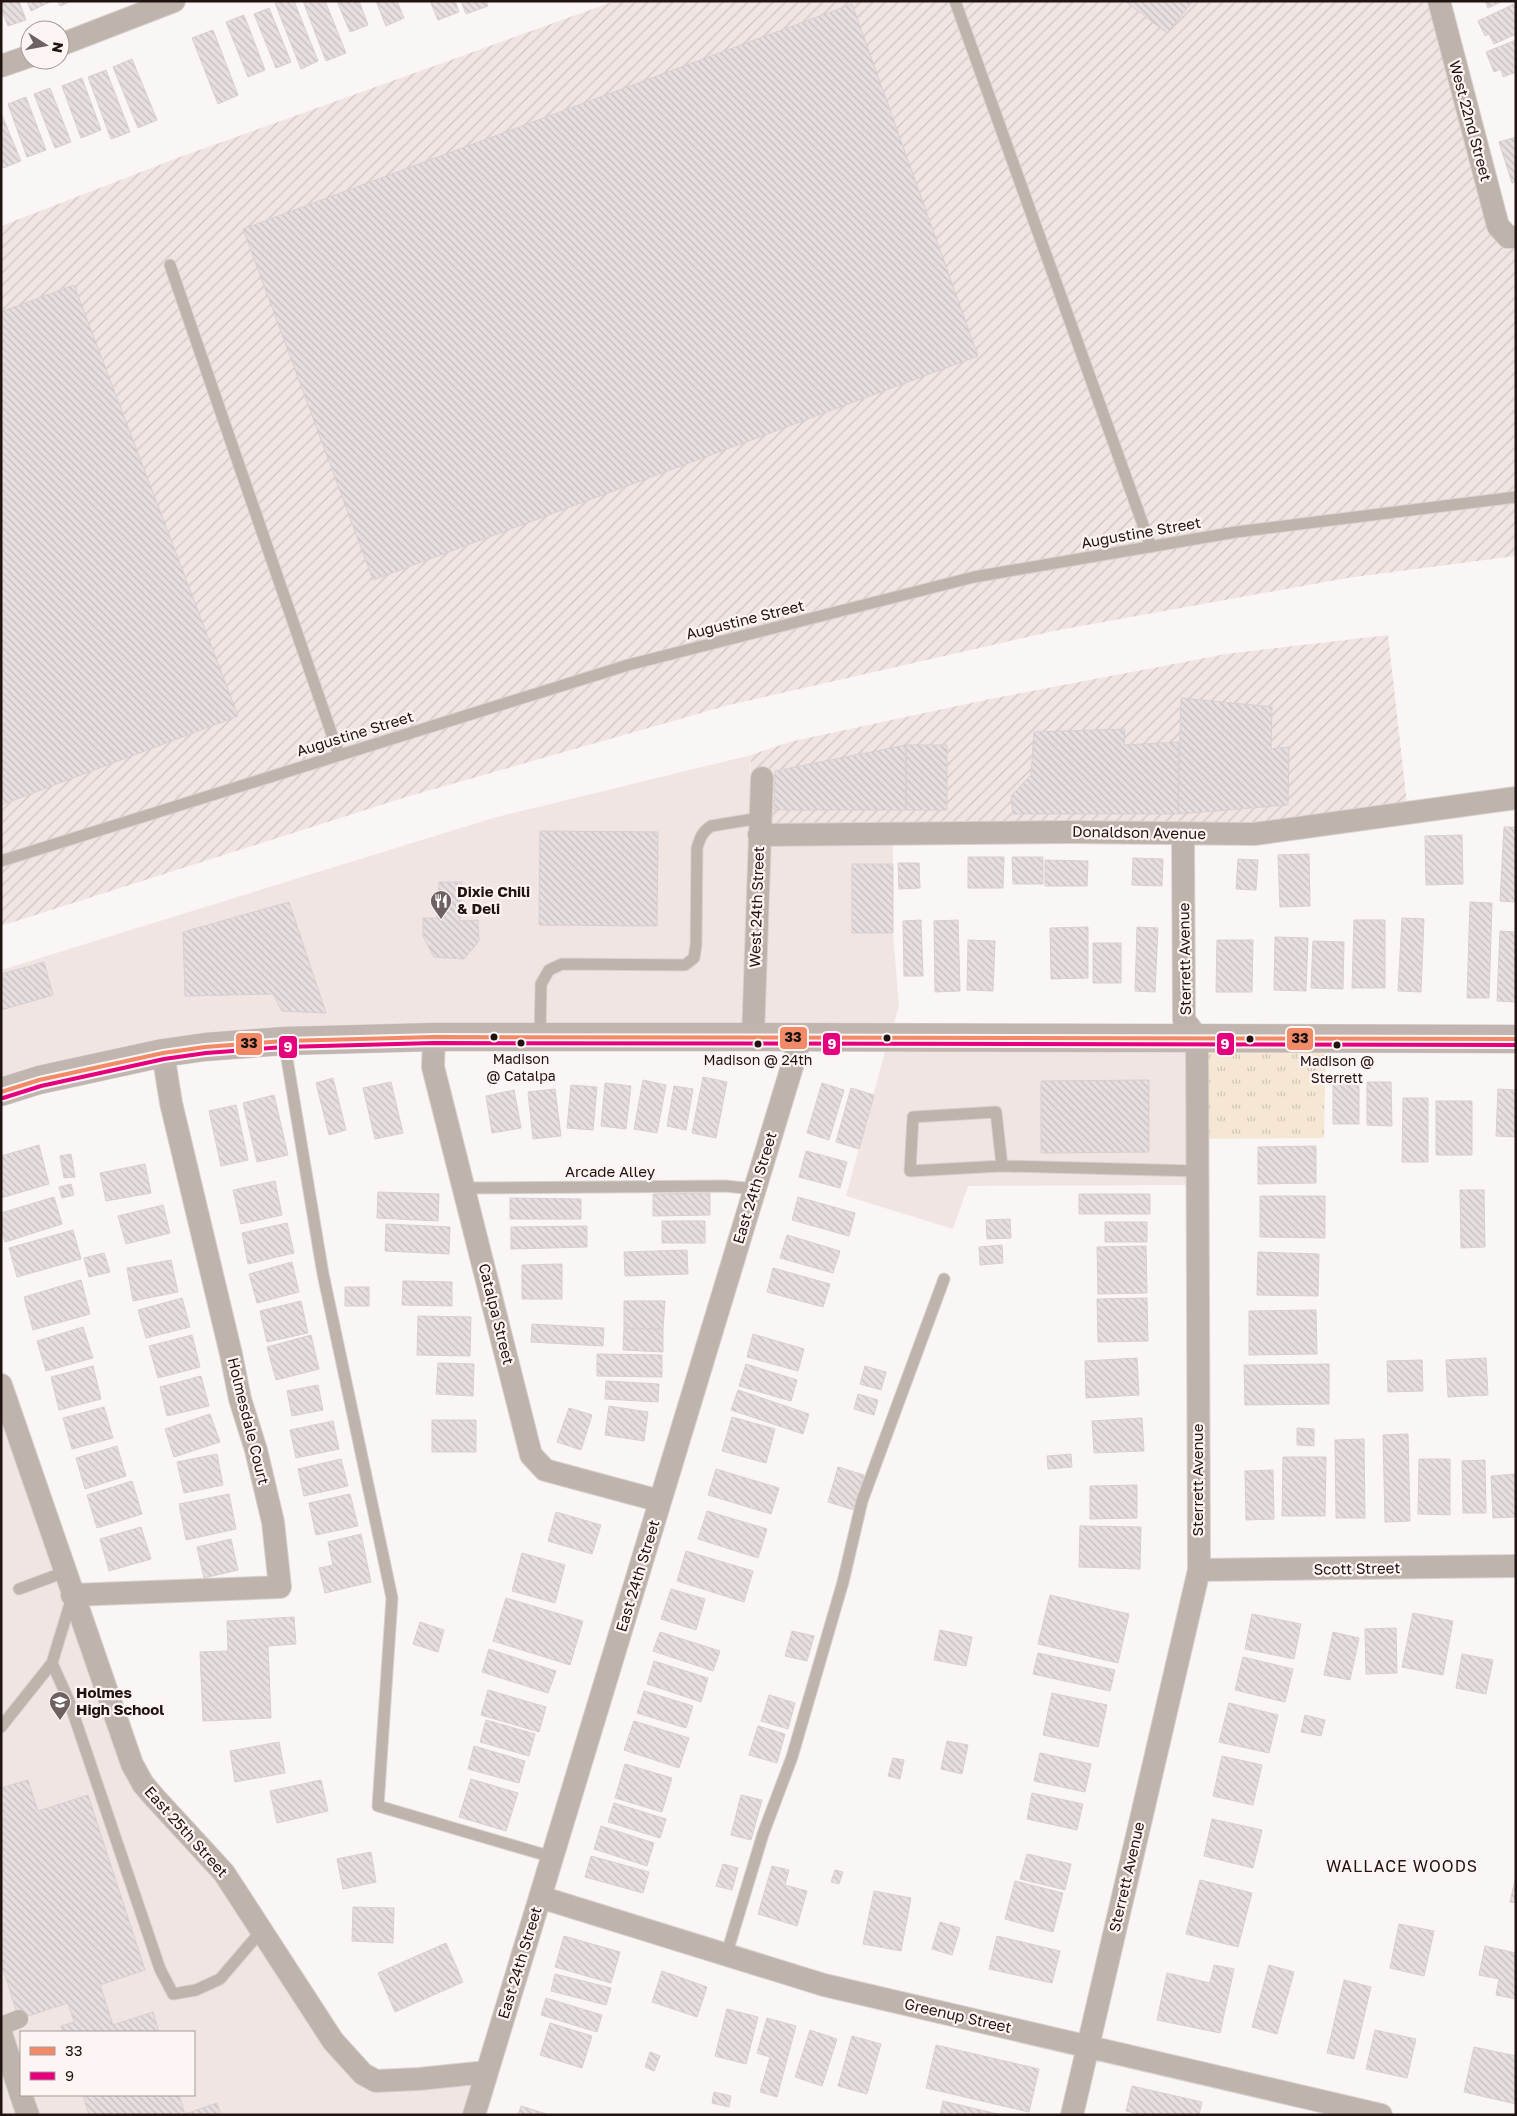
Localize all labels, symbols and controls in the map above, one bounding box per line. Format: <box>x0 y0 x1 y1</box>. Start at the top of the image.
north arrow <box>20 20 70 70</box>
text: N <box>49 41 68 54</box>
street label: West 22nd Street <box>1446 58 1496 183</box>
street label: Augustine Street <box>1080 513 1202 551</box>
street label: Augustine Street <box>684 596 806 642</box>
street label: Augustine Street <box>294 707 415 759</box>
street label: Donaldson Avenue <box>1072 822 1206 842</box>
street label: West 24th Street <box>745 846 767 968</box>
place label: Dixie Chili & Deli <box>457 882 530 917</box>
restaurant icon: Dixie Chili & Deli <box>429 889 453 920</box>
street label: Sterrett Avenue <box>1174 902 1194 1016</box>
line badge: 33 <box>779 1026 808 1050</box>
line badge: 33 <box>1286 1027 1314 1051</box>
text: 33 <box>784 1028 802 1045</box>
text: 33 <box>1291 1029 1309 1046</box>
line badge: 33 <box>235 1032 263 1056</box>
unlabelled marker <box>489 1032 499 1042</box>
line badge: 9 <box>822 1032 841 1056</box>
line badge: 9 <box>1216 1032 1235 1056</box>
unlabelled marker <box>882 1033 892 1043</box>
text: 33 <box>240 1034 258 1051</box>
unlabelled marker <box>1245 1034 1255 1044</box>
line badge: 9 <box>278 1035 298 1059</box>
text: 9 <box>828 1035 837 1052</box>
text: 9 <box>1221 1035 1230 1052</box>
text: 9 <box>284 1038 293 1055</box>
marker: Madison @ Catalpa <box>516 1038 526 1048</box>
marker: Madison @ 24th <box>753 1039 763 1049</box>
marker: Madison @ Sterrett <box>1332 1040 1342 1050</box>
place label: Madison @ Catalpa <box>486 1050 556 1084</box>
place label: Madison @ 24th <box>704 1051 812 1068</box>
place label: Madison @ Sterrett <box>1300 1052 1374 1086</box>
street label: East 24th Street <box>728 1129 780 1246</box>
street label: Arcade Alley <box>565 1162 656 1180</box>
street label: Catalpa Street <box>476 1261 518 1366</box>
street label: Holmesdale Court <box>224 1355 273 1486</box>
street label: Sterrett Avenue <box>1188 1423 1206 1536</box>
street label: East 24th Street <box>611 1517 663 1634</box>
street label: Scott Street <box>1313 1558 1401 1578</box>
place label: Holmes High School <box>76 1683 164 1718</box>
school or university icon: Holmes High School <box>48 1690 72 1721</box>
street label: East 25th Street <box>141 1782 232 1880</box>
street label: Sterrett Avenue <box>1105 1820 1148 1934</box>
district label: WALLACE WOODS <box>1326 1856 1478 1876</box>
street label: East 24th Street <box>493 1904 545 2021</box>
street label: Greenup Street <box>903 1994 1014 2036</box>
legend <box>20 2031 195 2096</box>
text: 33 <box>65 2041 83 2059</box>
text: 9 <box>65 2066 74 2084</box>

